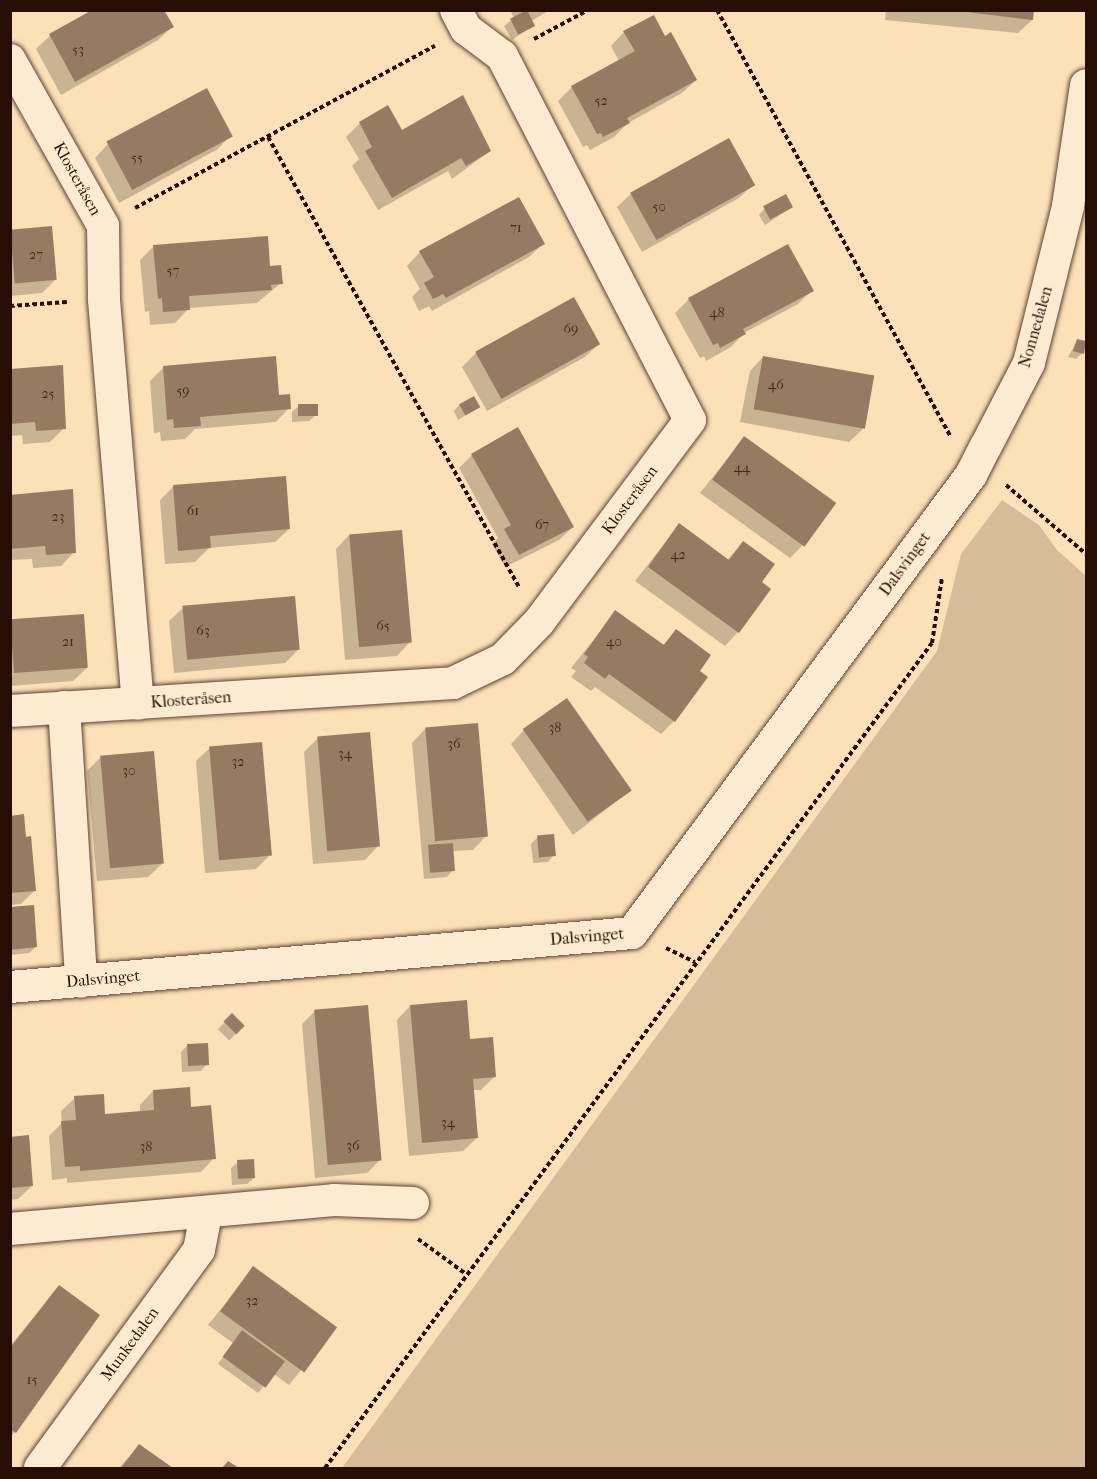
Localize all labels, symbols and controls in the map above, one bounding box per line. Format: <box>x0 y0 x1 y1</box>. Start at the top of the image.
house number: 53 <box>72 42 84 58</box>
house number: 52 <box>594 93 608 109</box>
street label: Klosteråsen <box>49 139 105 219</box>
house number: 55 <box>131 150 143 166</box>
house number: 50 <box>652 199 666 215</box>
house number: 71 <box>510 220 522 236</box>
house number: 27 <box>29 247 43 263</box>
house number: 57 <box>167 263 179 279</box>
street label: Nonnedalen <box>1015 284 1057 370</box>
house number: 48 <box>709 305 725 321</box>
house number: 69 <box>564 321 578 337</box>
house number: 46 <box>768 377 784 393</box>
house number: 59 <box>176 383 190 399</box>
house number: 25 <box>41 386 55 402</box>
house number: 44 <box>734 460 750 476</box>
street label: Klosteråsen <box>598 462 662 538</box>
house number: 61 <box>187 503 199 519</box>
house number: 23 <box>52 509 64 525</box>
house number: 67 <box>535 517 549 533</box>
street label: Dalsvinget <box>875 528 935 600</box>
house number: 42 <box>670 547 686 563</box>
house number: 65 <box>376 618 390 634</box>
house number: 63 <box>196 623 210 639</box>
house number: 21 <box>62 634 74 650</box>
house number: 40 <box>606 634 622 650</box>
street label: Klosteråsen <box>150 688 232 712</box>
house number: 38 <box>549 720 561 736</box>
house number: 36 <box>447 736 461 752</box>
house number: 34 <box>338 746 352 762</box>
house number: 32 <box>232 754 244 770</box>
house number: 30 <box>122 763 136 779</box>
street label: Dalsvinget <box>549 924 625 950</box>
street label: Dalsvinget <box>65 966 141 992</box>
house number: 34 <box>441 1115 455 1131</box>
house number: 36 <box>346 1138 360 1154</box>
house number: 38 <box>140 1139 152 1155</box>
house number: 32 <box>246 1293 258 1309</box>
street label: Munkedalen <box>97 1303 163 1385</box>
house number: 15 <box>27 1372 37 1388</box>

